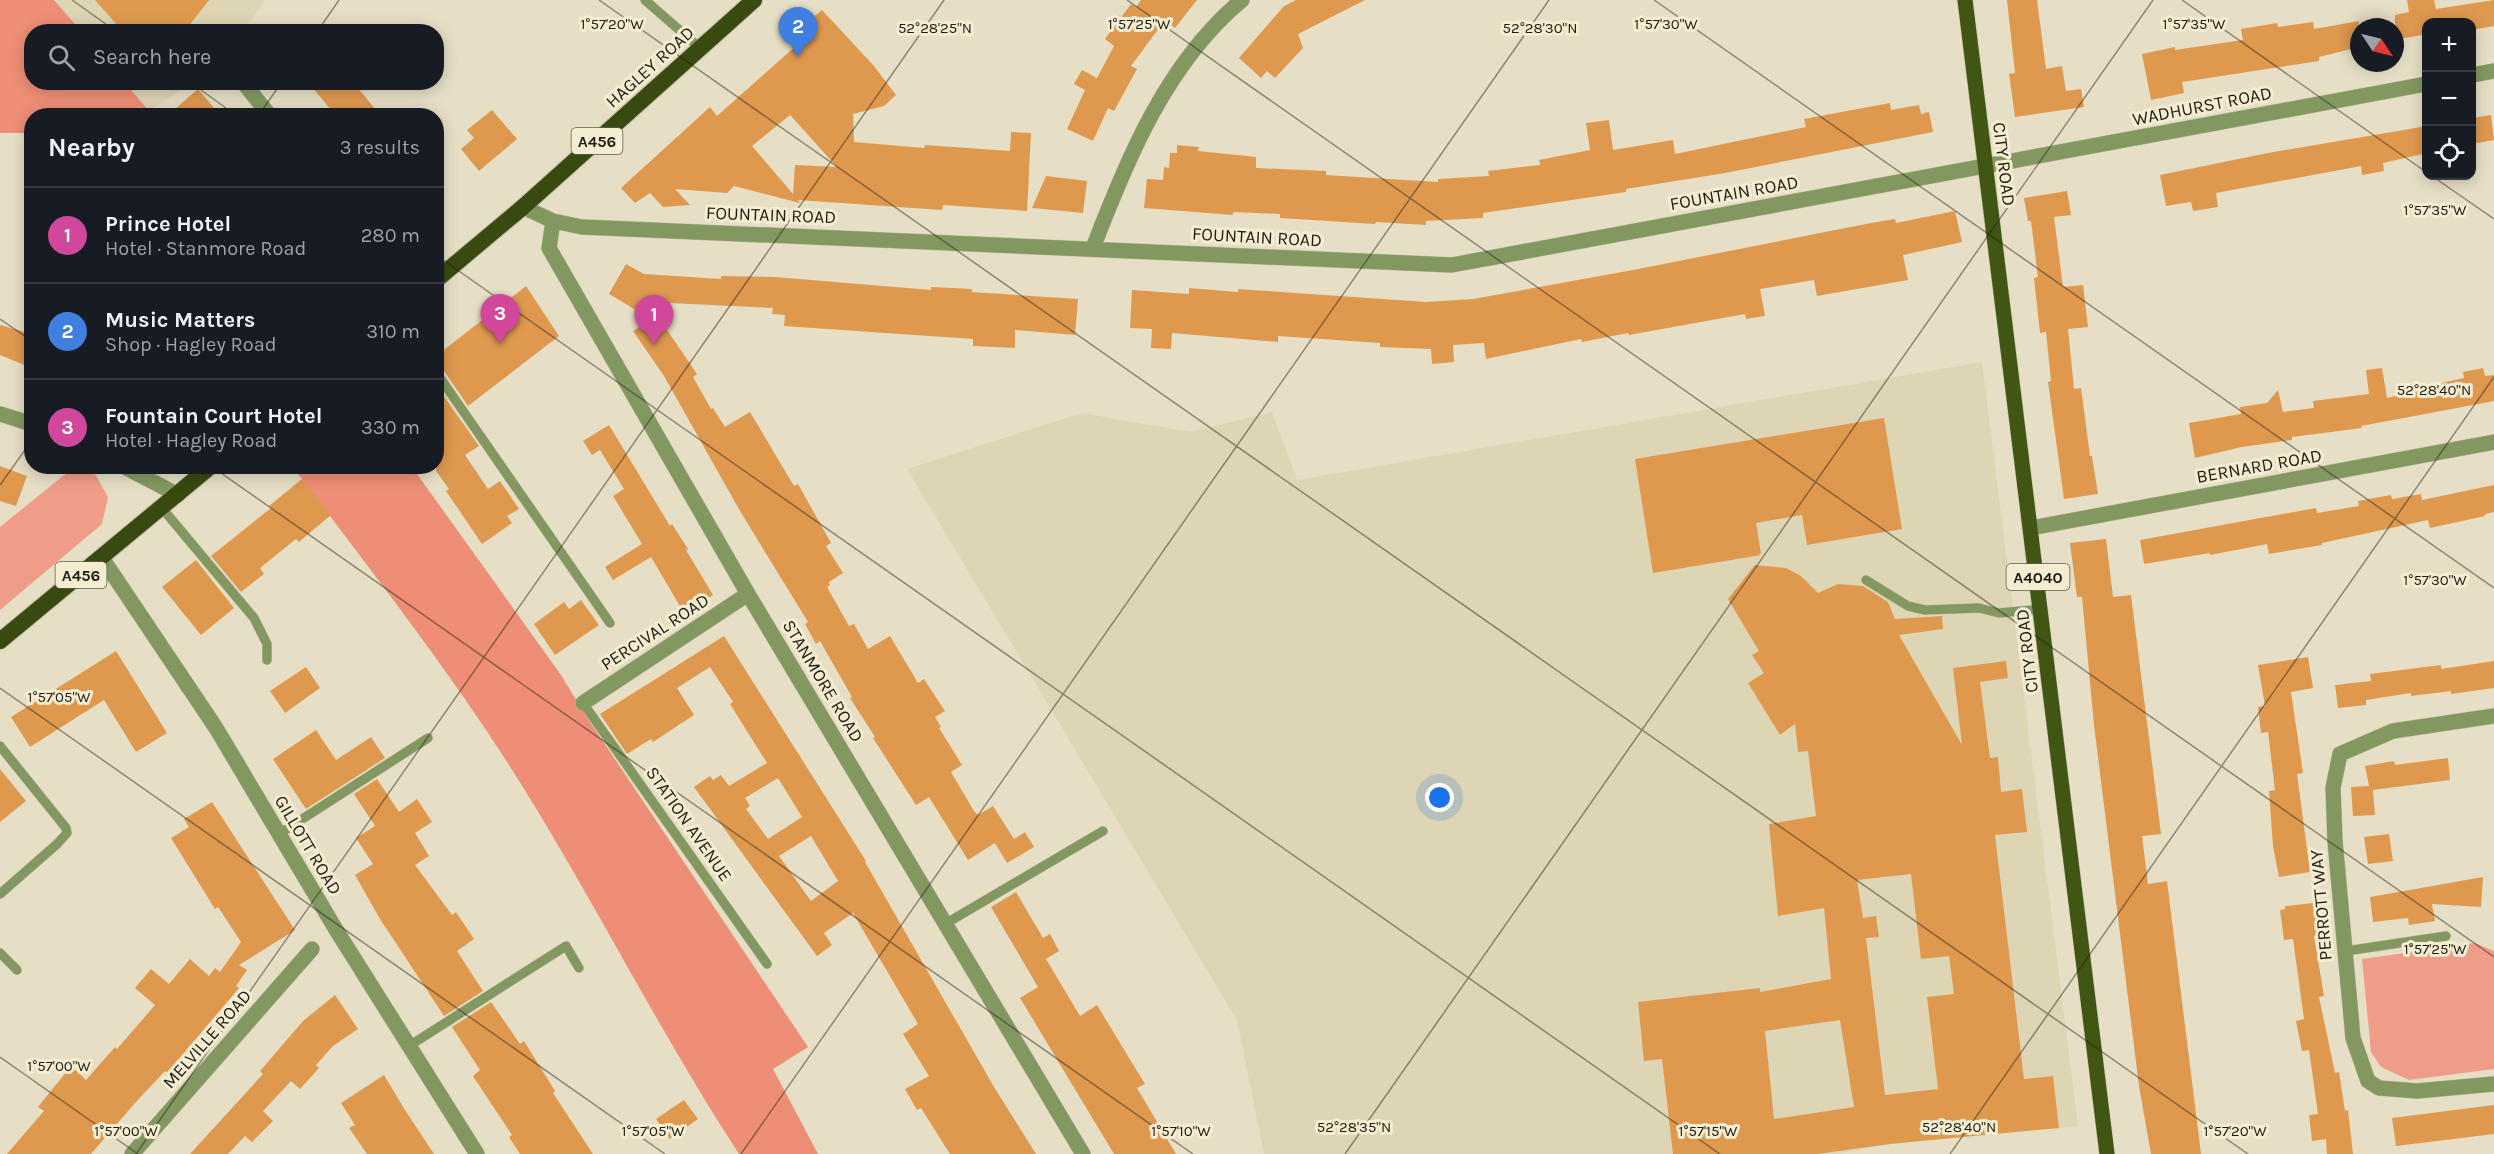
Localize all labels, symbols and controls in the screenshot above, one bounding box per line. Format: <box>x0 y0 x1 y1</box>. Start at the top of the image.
pin: 2 <box>778 8 818 57</box>
text: 1°57'20"W <box>580 15 644 33</box>
text: 1°57'25"W <box>1108 15 1171 33</box>
text: 1°57'30"W <box>1634 15 1698 33</box>
text: 1°57'35"W <box>2163 15 2226 33</box>
north arrow <box>2350 18 2404 72</box>
map controls <box>2422 18 2476 180</box>
button: + <box>2422 18 2476 72</box>
text: 52°28'25"N <box>898 19 972 37</box>
text: 52°28'30"N <box>1503 19 1577 37</box>
street label: HAGLEY ROAD <box>601 22 699 112</box>
search box <box>24 24 444 90</box>
icon: search <box>45 41 78 74</box>
text: Search here <box>93 44 211 70</box>
button: − <box>2422 72 2476 126</box>
street label: WADHURST ROAD <box>2130 82 2274 130</box>
street label: CITY ROAD <box>1988 121 2020 207</box>
button: locate <box>2422 126 2476 180</box>
road number: A456 <box>572 128 622 154</box>
text: Nearby <box>48 132 135 163</box>
text: 3 results <box>340 136 420 159</box>
street label: FOUNTAIN ROAD <box>1668 171 1800 215</box>
text: 1°57'35"W <box>2404 201 2467 219</box>
street label: FOUNTAIN ROAD <box>706 202 836 228</box>
text: Prince Hotel <box>105 211 231 237</box>
street label: FOUNTAIN ROAD <box>1191 223 1323 251</box>
text: 1 <box>64 224 71 247</box>
text: 280 m <box>361 224 420 247</box>
text: Hotel · Stanmore Road <box>105 237 306 260</box>
pin: 3 <box>480 294 520 344</box>
pin: 1 <box>634 296 674 345</box>
text: Music Matters <box>105 307 255 333</box>
text: 2 <box>61 320 74 343</box>
text: 310 m <box>366 320 420 343</box>
text: Shop · Hagley Road <box>105 333 277 356</box>
text: 52°28'40"N <box>2397 381 2471 399</box>
text: Fountain Court Hotel <box>105 403 322 429</box>
text: 3 <box>61 416 74 439</box>
text: 330 m <box>361 416 420 439</box>
text: Hotel · Hagley Road <box>105 429 277 452</box>
street label: BERNARD ROAD <box>2195 444 2323 488</box>
road number: A456 <box>56 562 106 588</box>
road number: A4040 <box>2006 564 2070 590</box>
text: 1°57'30"W <box>2403 571 2467 589</box>
street label: PERCIVAL ROAD <box>597 589 713 675</box>
street label: CITY ROAD <box>2011 608 2043 694</box>
street label: STANMORE ROAD <box>778 616 868 746</box>
text: 1°57'05"W <box>28 688 91 706</box>
street label: STATION AVENUE <box>641 762 737 886</box>
your location <box>1425 783 1454 812</box>
street label: GILLOTT ROAD <box>270 791 346 899</box>
street label: PERROTT WAY <box>2305 848 2337 961</box>
text: 1°57'25"W <box>2404 940 2467 958</box>
street label: MELVILLE ROAD <box>158 985 256 1093</box>
text: 1°57'00"W <box>27 1057 91 1075</box>
text: 52°28'35"N <box>1317 1118 1391 1136</box>
text: 52°28'40"N <box>1922 1118 1996 1136</box>
text: 1°57'00"W <box>94 1122 158 1140</box>
text: 1°57'05"W <box>622 1122 685 1140</box>
text: 1°57'10"W <box>1151 1122 1211 1140</box>
text: 1°57'15"W <box>1678 1122 1738 1140</box>
text: 1°57'20"W <box>2203 1122 2267 1140</box>

